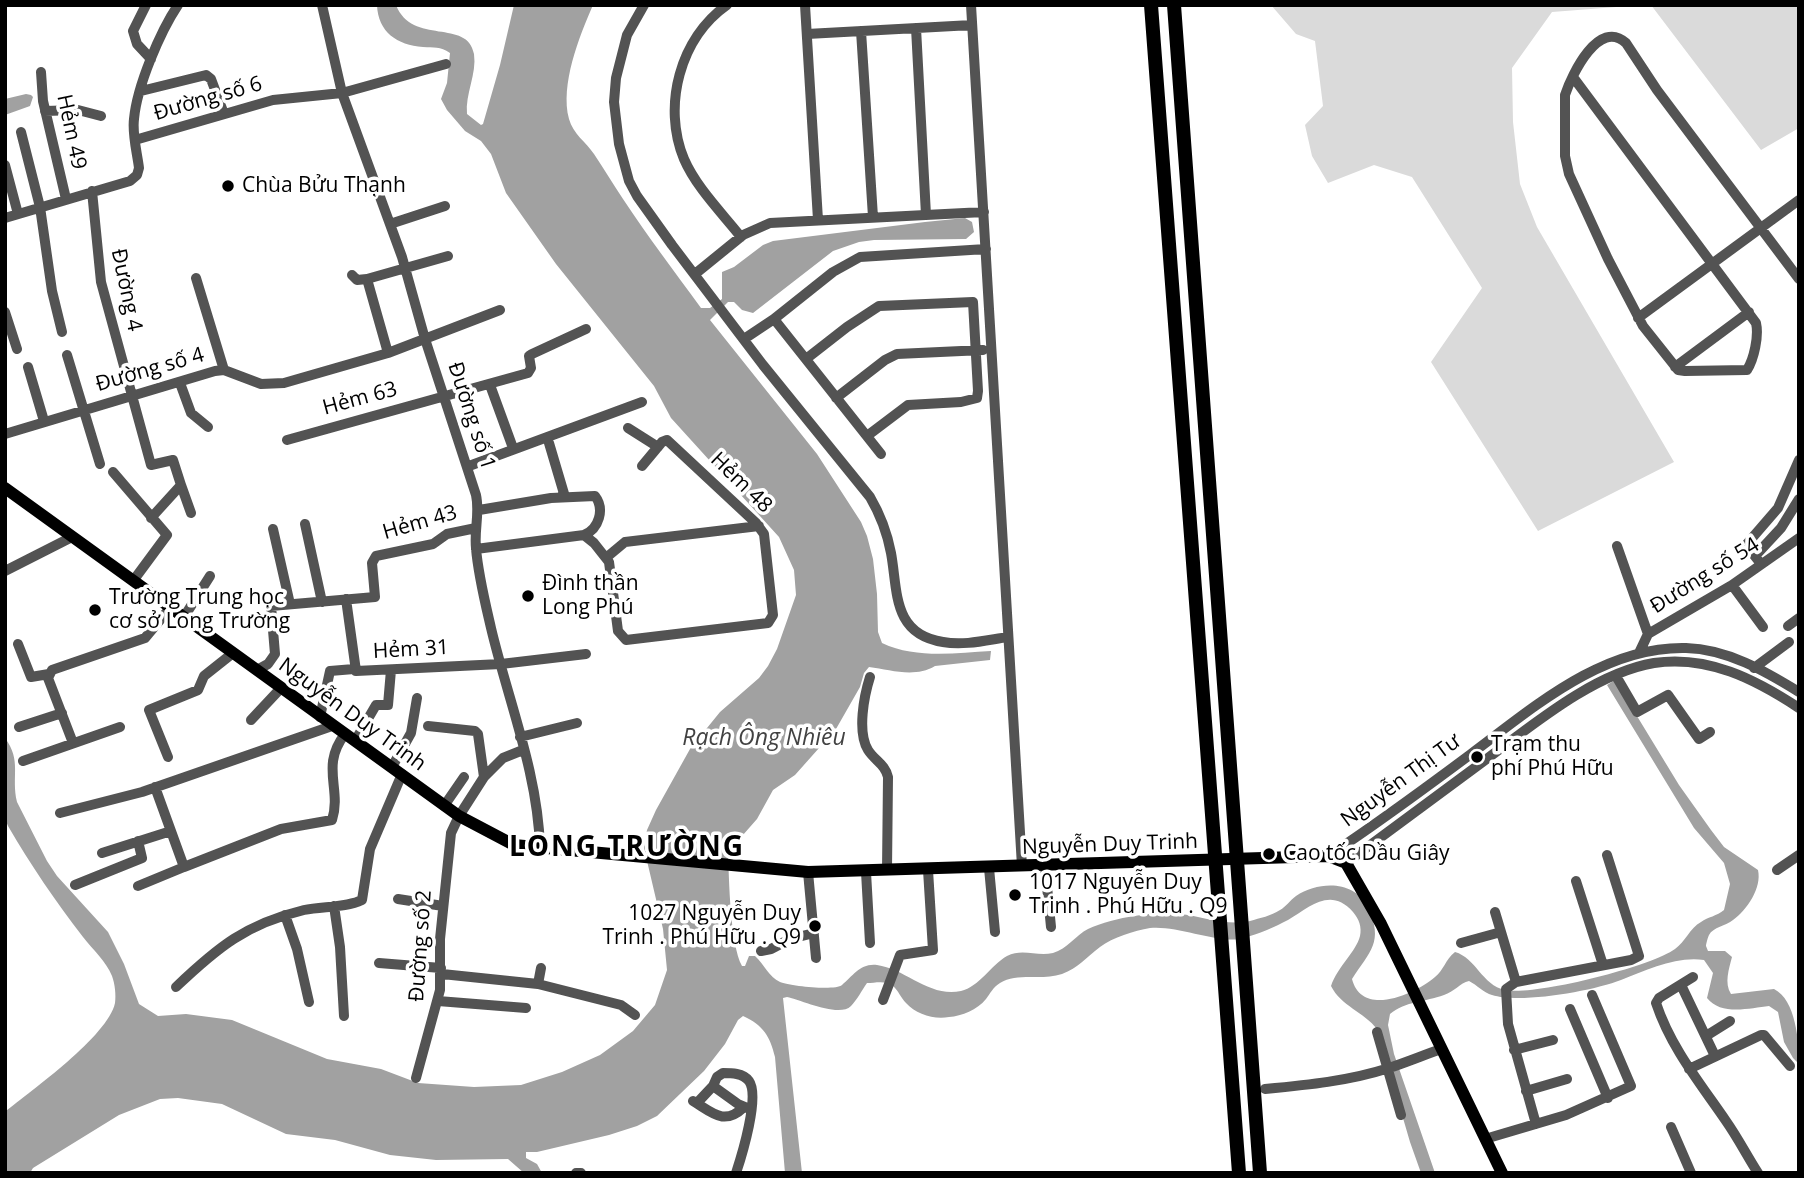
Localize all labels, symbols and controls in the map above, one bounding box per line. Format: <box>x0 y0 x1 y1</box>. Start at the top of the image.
street label: Đường số 6 <box>151 71 265 127</box>
street label: Hẻm 49 <box>51 92 91 172</box>
place label: Chùa Bửu Thạnh <box>242 173 406 199</box>
marker: Chùa Bửu Thạnh <box>220 178 236 194</box>
street label: Đường 4 <box>105 246 147 334</box>
street label: Đường số 4 <box>93 342 207 398</box>
street label: Đường số 1 <box>442 359 500 473</box>
street label: Hẻm 63 <box>320 377 400 421</box>
street label: Hẻm 48 <box>705 447 777 519</box>
street label: Hẻm 43 <box>380 500 460 546</box>
street label: Đường số 54 <box>1646 533 1764 619</box>
place label: Đình thần Long Phú <box>542 571 639 621</box>
place label: Trường Trung học cơ sở Long Trường <box>109 585 290 635</box>
marker: Đình thần Long Phú <box>520 588 536 604</box>
marker: Trường Trung học cơ sở Long Trường <box>87 602 103 618</box>
street label: Hẻm 31 <box>372 635 450 665</box>
street label: Nguyễn Duy Trinh <box>273 653 431 777</box>
water label: Rạch Ông Nhiêu <box>682 724 846 752</box>
street label: Nguyễn Thị Tư <box>1336 729 1466 833</box>
place label: Trạm thu phí Phú Hữu <box>1491 732 1614 782</box>
marker: Trạm thu phí Phú Hữu <box>1469 749 1485 765</box>
street label: Nguyễn Duy Trinh <box>1022 829 1198 861</box>
district label: LONG TRƯỜNG <box>510 831 744 865</box>
place label: Cao tốc Dầu Giây <box>1283 841 1450 867</box>
marker: Cao tốc Dầu Giây <box>1261 846 1277 862</box>
place label: 1017 Nguyễn Duy Trinh . Phú Hữu . Q9 <box>1029 870 1228 920</box>
marker: 1017 Nguyễn Duy Trinh . Phú Hữu . Q9 <box>1007 887 1023 903</box>
street label: Đường số 2 <box>405 889 437 1003</box>
place label: 1027 Nguyễn Duy Trinh . Phú Hữu . Q9 <box>602 901 801 951</box>
marker: 1027 Nguyễn Duy Trinh . Phú Hữu . Q9 <box>807 918 823 934</box>

